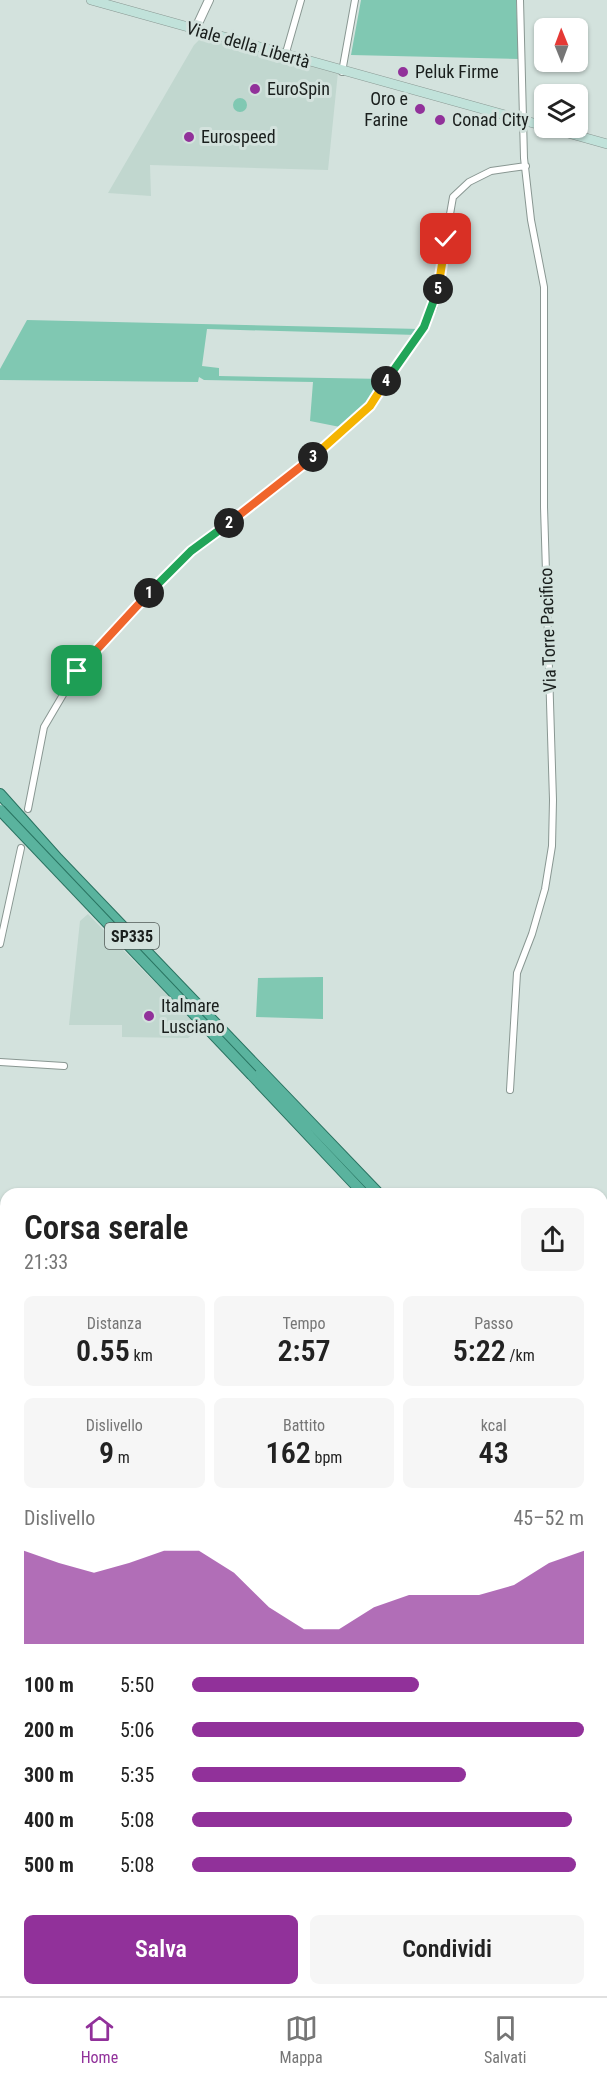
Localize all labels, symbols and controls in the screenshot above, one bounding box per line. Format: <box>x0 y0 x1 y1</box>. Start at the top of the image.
street label: Viale della Libertà <box>184 17 312 72</box>
north arrow <box>534 18 588 72</box>
map controls <box>534 18 588 138</box>
place label: Peluk Firme <box>415 61 499 82</box>
marker: Peluk Firme <box>396 65 410 79</box>
place label: EuroSpin <box>267 78 330 99</box>
marker: EuroSpin <box>248 82 262 96</box>
button: layers <box>534 84 588 138</box>
place label: Oro e Farine <box>364 88 408 130</box>
marker: Oro e Farine <box>413 102 427 116</box>
place label: Conad City <box>452 109 529 130</box>
marker: Conad City <box>433 113 447 127</box>
place label: Eurospeed <box>201 126 276 147</box>
marker: Eurospeed <box>182 130 196 144</box>
pin <box>420 213 471 264</box>
icon: check <box>429 222 462 255</box>
pin: 5 <box>423 274 453 304</box>
text: 5 <box>434 279 442 298</box>
pin: 4 <box>371 366 401 396</box>
text: 4 <box>382 371 390 390</box>
pin: 3 <box>298 442 328 472</box>
text: 3 <box>309 447 317 466</box>
pin: 2 <box>214 508 244 538</box>
text: 2 <box>225 513 233 532</box>
street label: Via Torre Pacifico <box>535 567 560 693</box>
pin: 1 <box>134 578 164 608</box>
text: 1 <box>145 583 153 602</box>
pin <box>51 645 102 696</box>
icon: arrive <box>60 654 93 687</box>
road number: SP335 <box>105 923 159 949</box>
place label: Italmare Lusciano <box>161 995 225 1037</box>
marker: Italmare Lusciano <box>142 1009 156 1023</box>
text: Corsa serale <box>24 1208 189 1247</box>
button: share <box>521 1208 584 1271</box>
text: 21:33 <box>24 1250 68 1274</box>
text: Distanza <box>87 1314 142 1333</box>
text: Tempo <box>282 1314 326 1333</box>
text: Passo <box>474 1314 513 1333</box>
text: 0.55 <box>76 1333 130 1368</box>
text: 2:57 <box>277 1333 331 1368</box>
text: 5:22 <box>453 1333 506 1368</box>
text: km <box>130 1346 153 1365</box>
text: /km <box>506 1346 535 1365</box>
text: Dislivello <box>86 1416 143 1435</box>
text: Battito <box>283 1416 325 1435</box>
text: kcal <box>481 1416 507 1435</box>
text: 9 <box>99 1435 114 1470</box>
text: 162 <box>266 1435 311 1470</box>
text: 43 <box>479 1435 509 1470</box>
text: m <box>114 1448 130 1467</box>
text: bpm <box>311 1448 342 1467</box>
text: Dislivello <box>24 1506 95 1530</box>
text: 45–52 m <box>513 1506 584 1530</box>
text: 100 m <box>24 1673 74 1697</box>
text: 5:50 <box>120 1673 154 1697</box>
text: 200 m <box>24 1718 74 1742</box>
text: 5:06 <box>120 1718 154 1742</box>
text: 300 m <box>24 1763 74 1787</box>
text: 5:35 <box>120 1763 154 1787</box>
text: 400 m <box>24 1808 74 1832</box>
text: 5:08 <box>120 1808 154 1832</box>
text: 500 m <box>24 1853 74 1877</box>
text: 5:08 <box>120 1853 154 1877</box>
button: Salva <box>24 1915 298 1984</box>
button: Condividi <box>310 1915 584 1984</box>
tab: Home <box>81 2012 118 2067</box>
tab: Mappa <box>279 2012 323 2067</box>
tab: Salvati <box>484 2012 526 2067</box>

